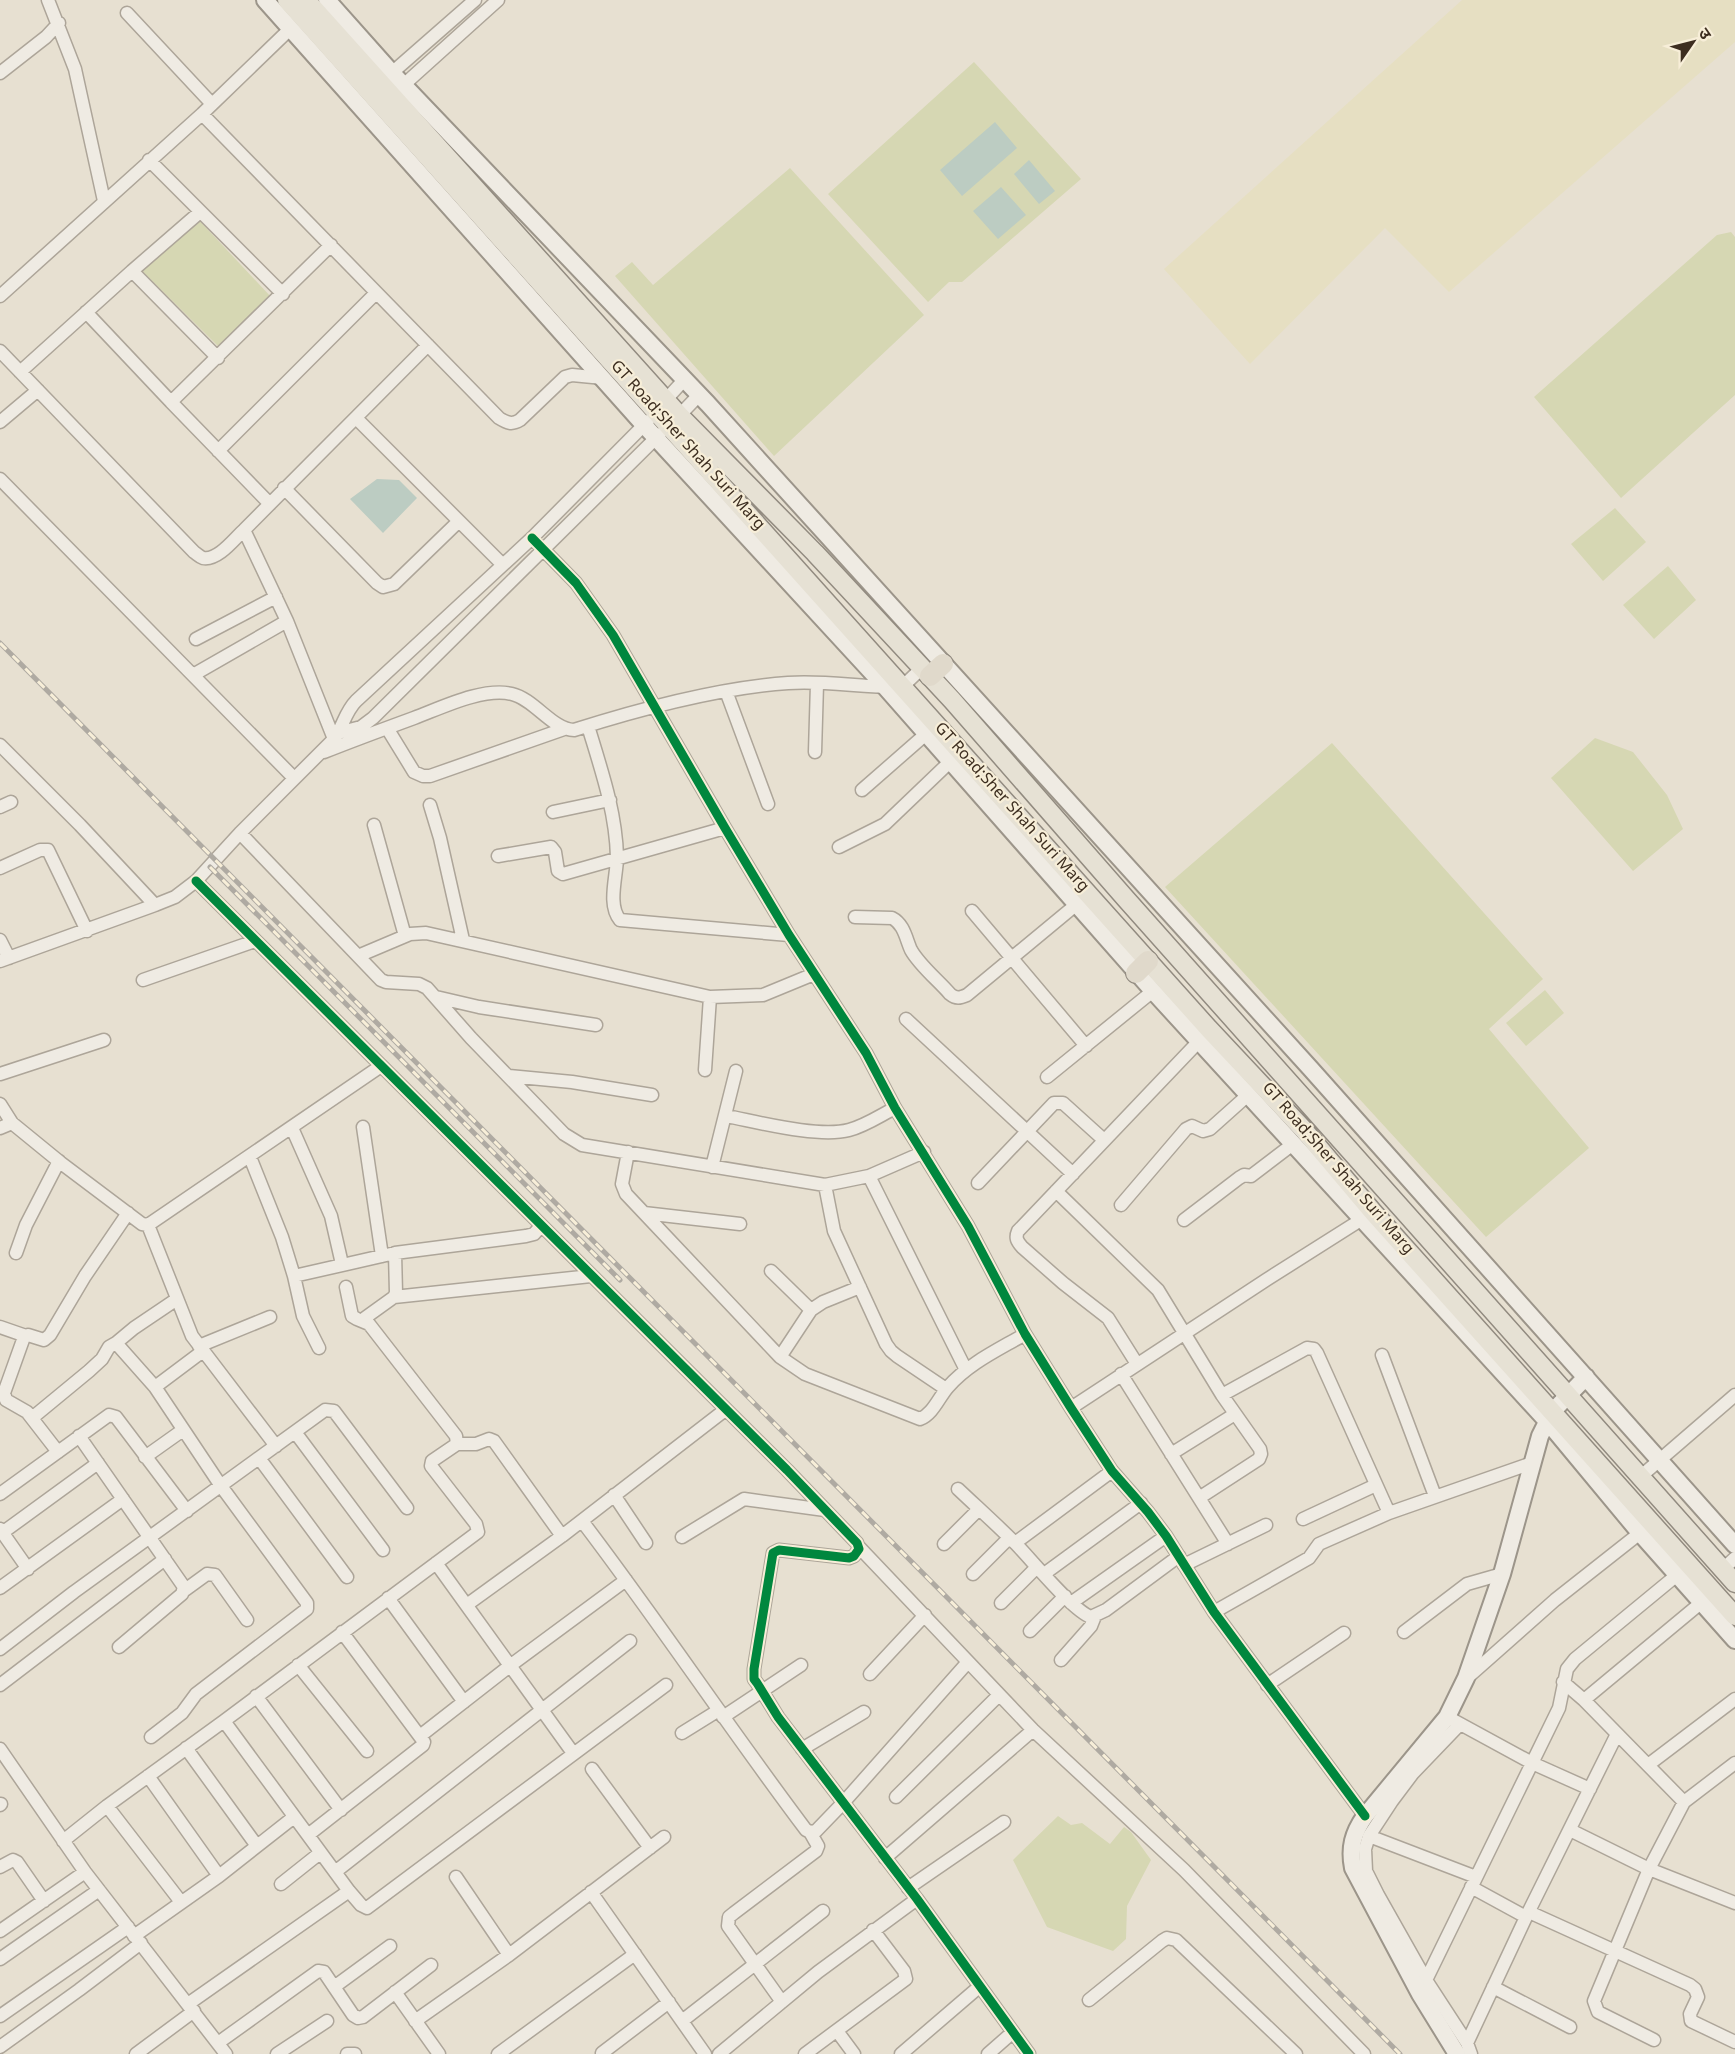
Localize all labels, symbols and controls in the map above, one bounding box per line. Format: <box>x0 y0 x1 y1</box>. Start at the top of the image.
north arrow <box>1663 12 1723 72</box>
text: उ <box>1692 25 1715 45</box>
street label: GT Road;Sher Shah Suri Marg <box>605 357 769 535</box>
street label: GT Road;Sher Shah Suri Marg <box>929 719 1093 897</box>
street label: GT Road;Sher Shah Suri Marg <box>1256 1079 1418 1259</box>

